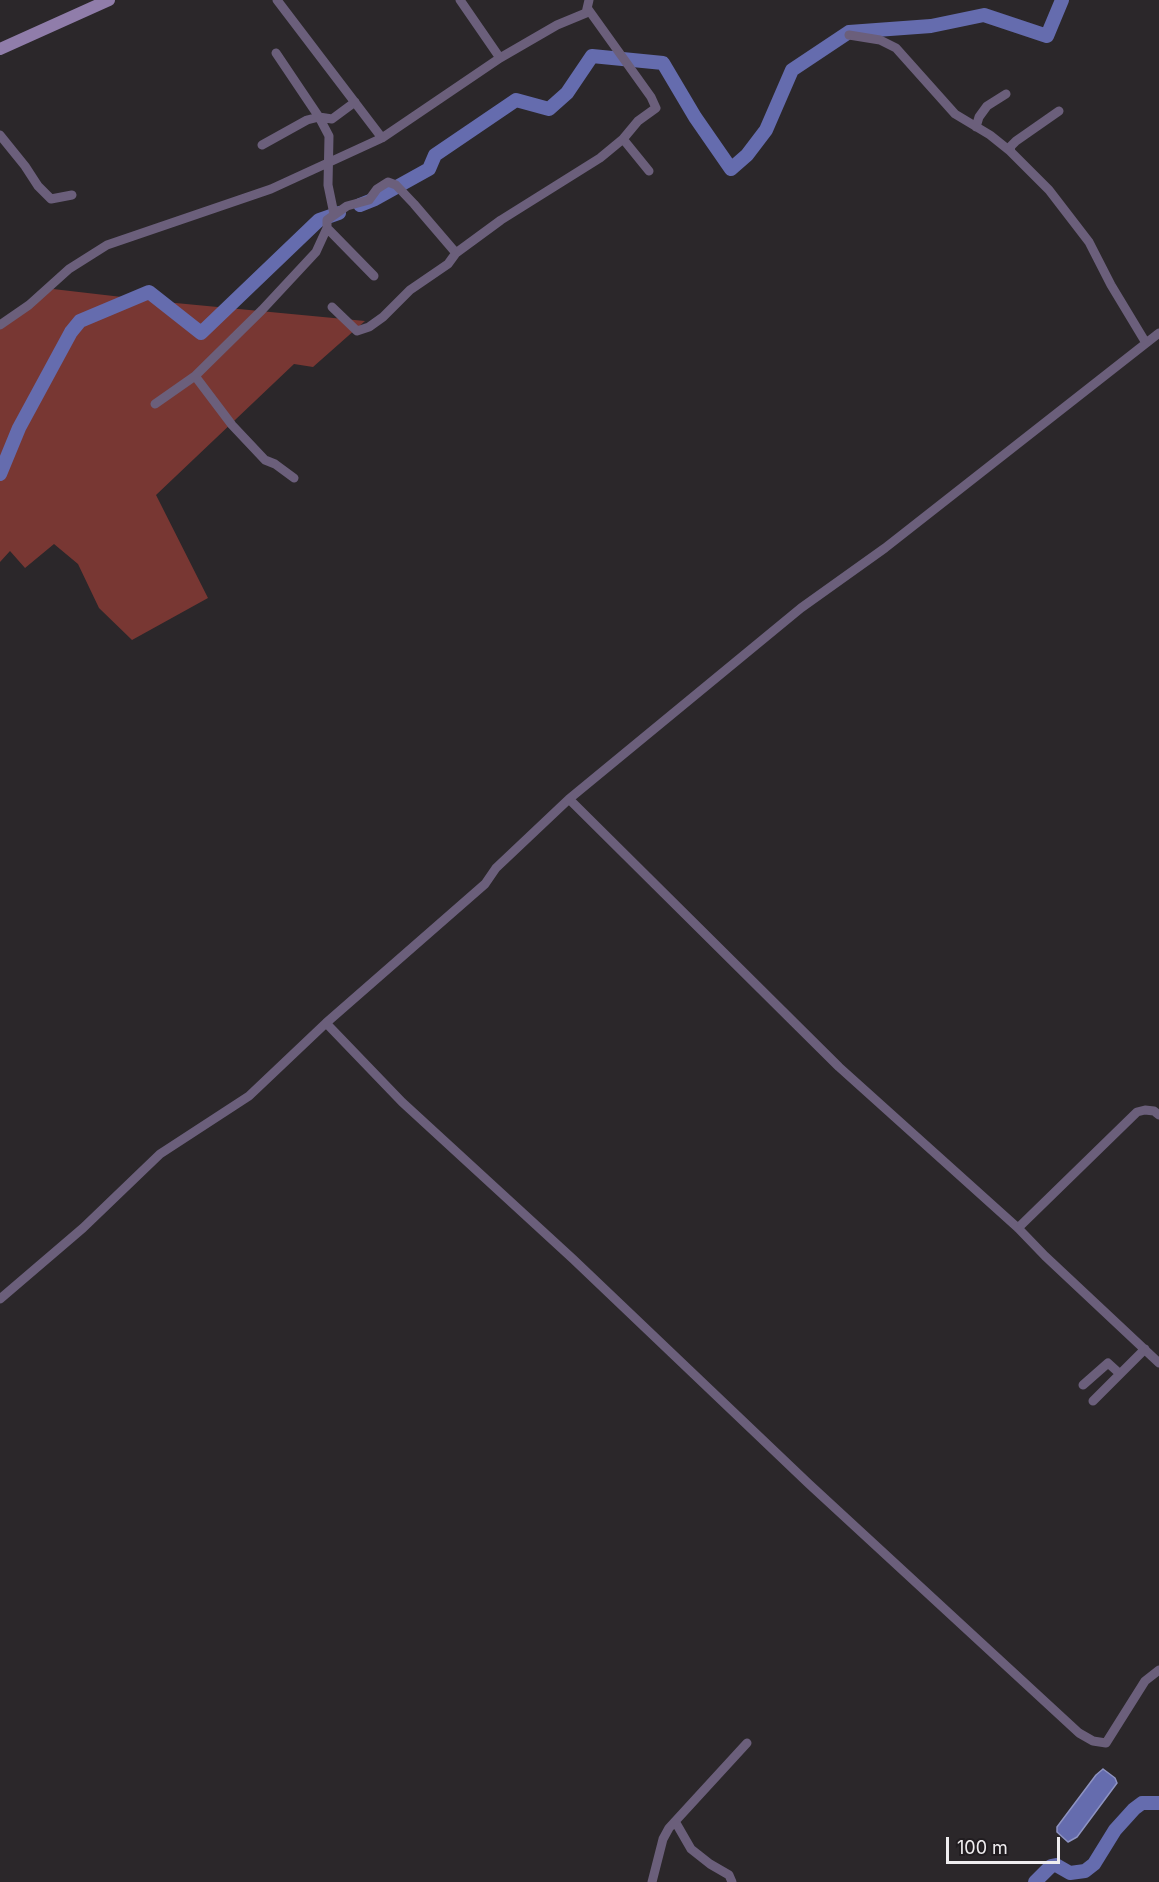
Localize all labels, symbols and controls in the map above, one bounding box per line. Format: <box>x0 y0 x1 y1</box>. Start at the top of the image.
scale bar <box>949 1825 1063 1863</box>
text: 100 m <box>957 1837 1008 1858</box>

